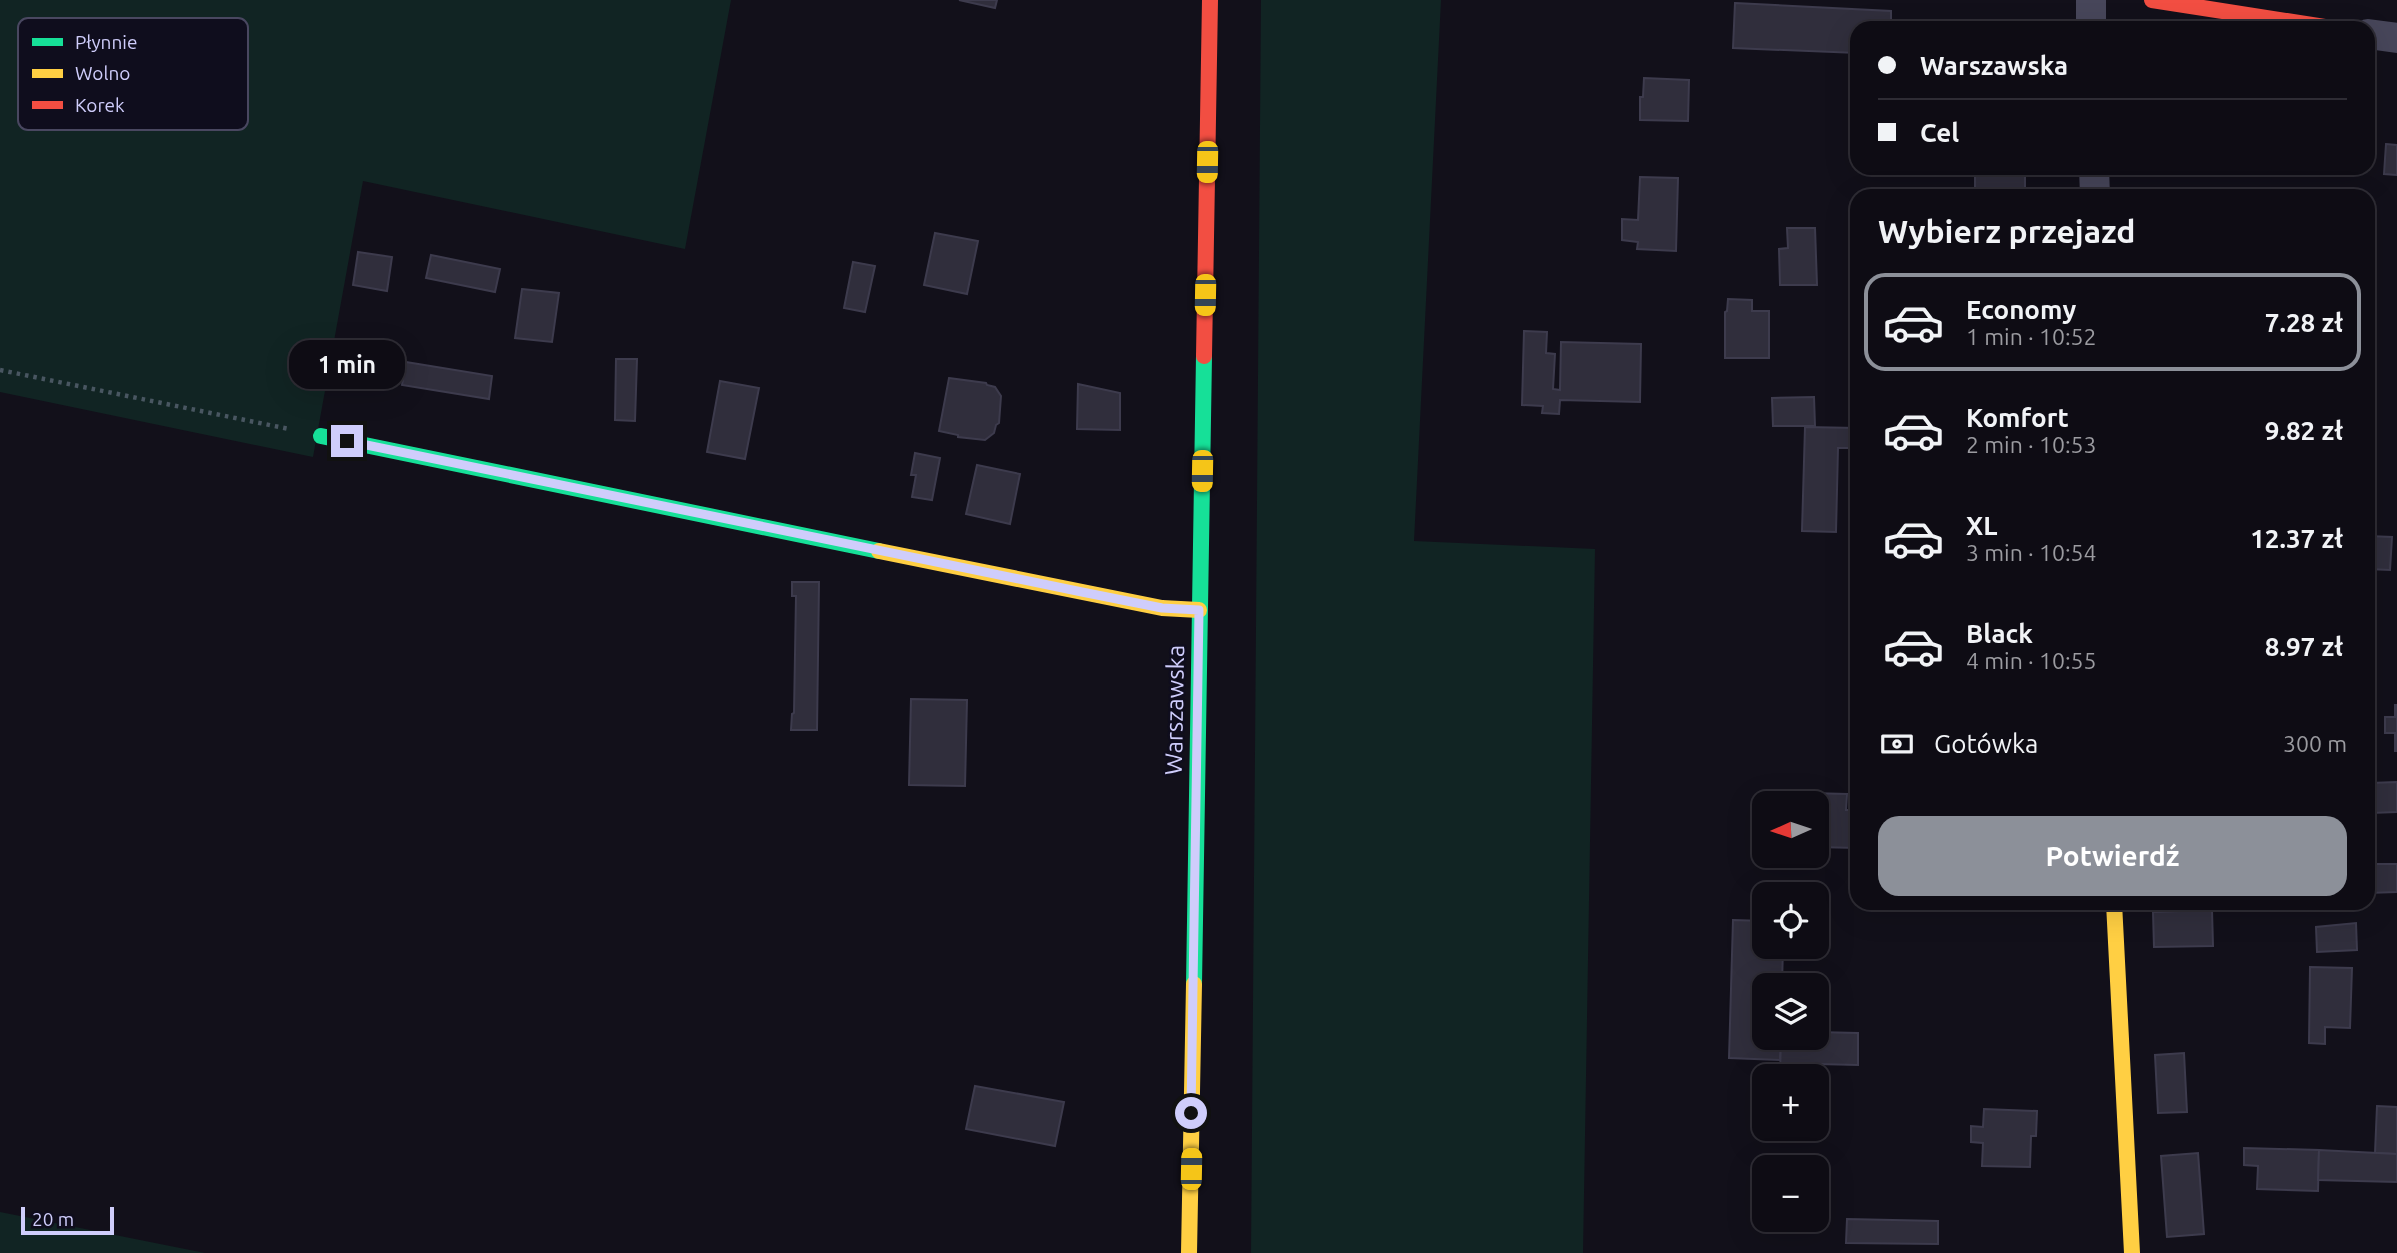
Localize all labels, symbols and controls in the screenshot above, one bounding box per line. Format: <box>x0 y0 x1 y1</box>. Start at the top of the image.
legend <box>18 18 248 130</box>
text: Płynnie <box>75 31 137 53</box>
text: Warszawska <box>1920 51 2068 80</box>
text: Wolno <box>75 62 130 84</box>
text: Korek <box>75 94 125 116</box>
text: Cel <box>1920 118 1959 147</box>
car <box>1197 141 1218 183</box>
text: Wybierz przejazd <box>1878 213 2136 249</box>
car <box>1195 274 1216 316</box>
icon: car <box>1882 291 1945 354</box>
text: Economy <box>1966 295 2076 324</box>
text: 7.28 zł <box>2265 308 2343 337</box>
text: 1 min · 10:52 <box>1966 324 2097 349</box>
callout: 1 min <box>289 340 405 388</box>
text: 1 min <box>318 352 376 377</box>
icon: car <box>1882 399 1945 462</box>
text: Komfort <box>1966 403 2069 432</box>
text: 9.82 zł <box>2265 416 2343 445</box>
route end <box>331 425 363 457</box>
text: 2 min · 10:53 <box>1966 432 2097 457</box>
car <box>1192 450 1213 492</box>
icon: car <box>1882 507 1945 570</box>
text: XL <box>1966 511 1997 540</box>
text: 12.37 zł <box>2250 524 2343 553</box>
text: 3 min · 10:54 <box>1966 540 2097 565</box>
icon: car <box>1882 615 1945 678</box>
text: Black <box>1966 619 2033 648</box>
text: 8.97 zł <box>2265 632 2343 661</box>
street label: Warszawska <box>1160 645 1189 775</box>
text: 4 min · 10:55 <box>1966 648 2097 673</box>
icon: cash <box>1878 725 1916 763</box>
text: Gotówka <box>1934 729 2038 758</box>
text: 300 m <box>2283 731 2347 756</box>
north arrow <box>1752 791 1829 868</box>
map controls <box>1752 791 1829 1232</box>
button: Potwierdź <box>1878 816 2347 896</box>
button: locate <box>1752 882 1829 959</box>
button: layers <box>1752 973 1829 1050</box>
button: + <box>1752 1064 1829 1141</box>
route start <box>1175 1097 1207 1129</box>
car <box>1181 1148 1202 1190</box>
button: − <box>1752 1155 1829 1232</box>
scale bar <box>21 1204 114 1236</box>
text: 20 m <box>32 1208 74 1230</box>

